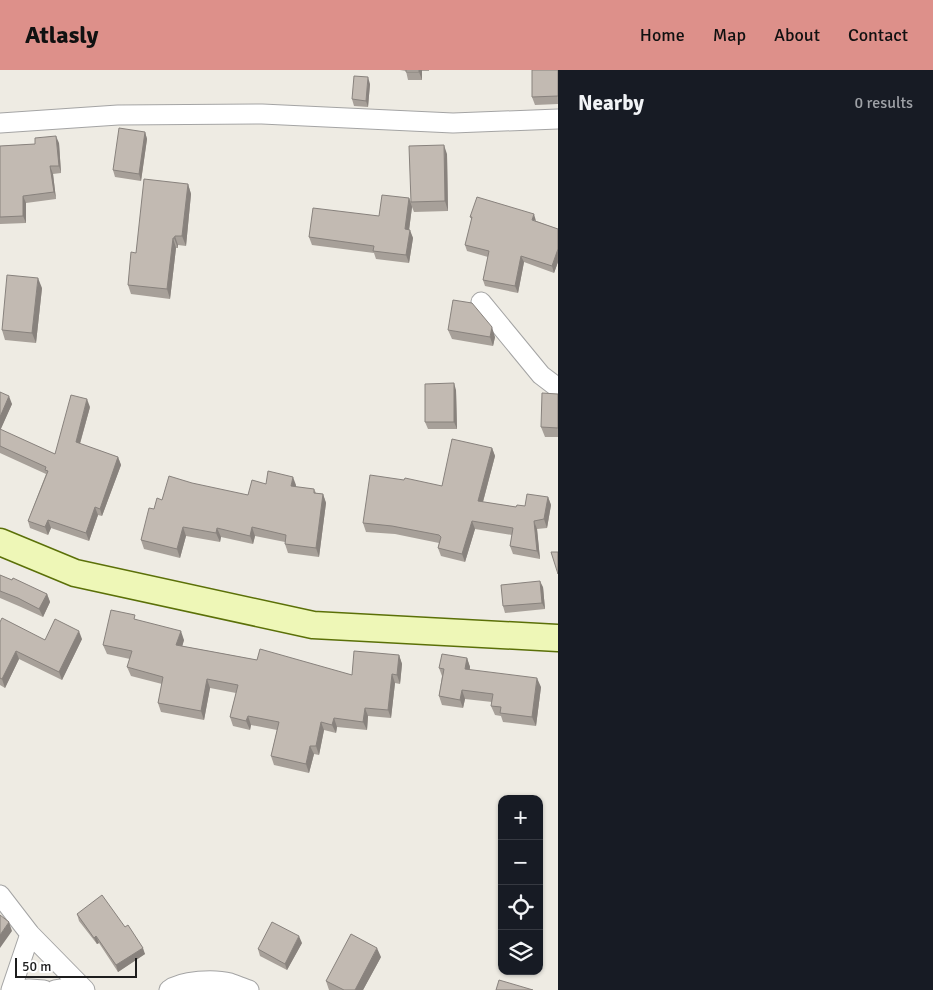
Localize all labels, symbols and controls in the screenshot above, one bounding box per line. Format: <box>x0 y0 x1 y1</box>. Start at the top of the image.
text: Atlasly <box>25 20 98 50</box>
text: Home <box>640 24 685 46</box>
text: Map <box>713 24 746 46</box>
text: About <box>774 24 820 46</box>
text: Contact <box>848 24 908 46</box>
text: Nearby <box>578 90 644 116</box>
text: 0 results <box>854 93 913 113</box>
map controls <box>498 795 543 975</box>
button: + <box>498 795 543 840</box>
button: − <box>498 840 543 885</box>
button: locate <box>498 885 543 930</box>
button: layers <box>498 930 543 975</box>
scale bar <box>15 955 138 978</box>
text: 50 m <box>22 958 51 975</box>

